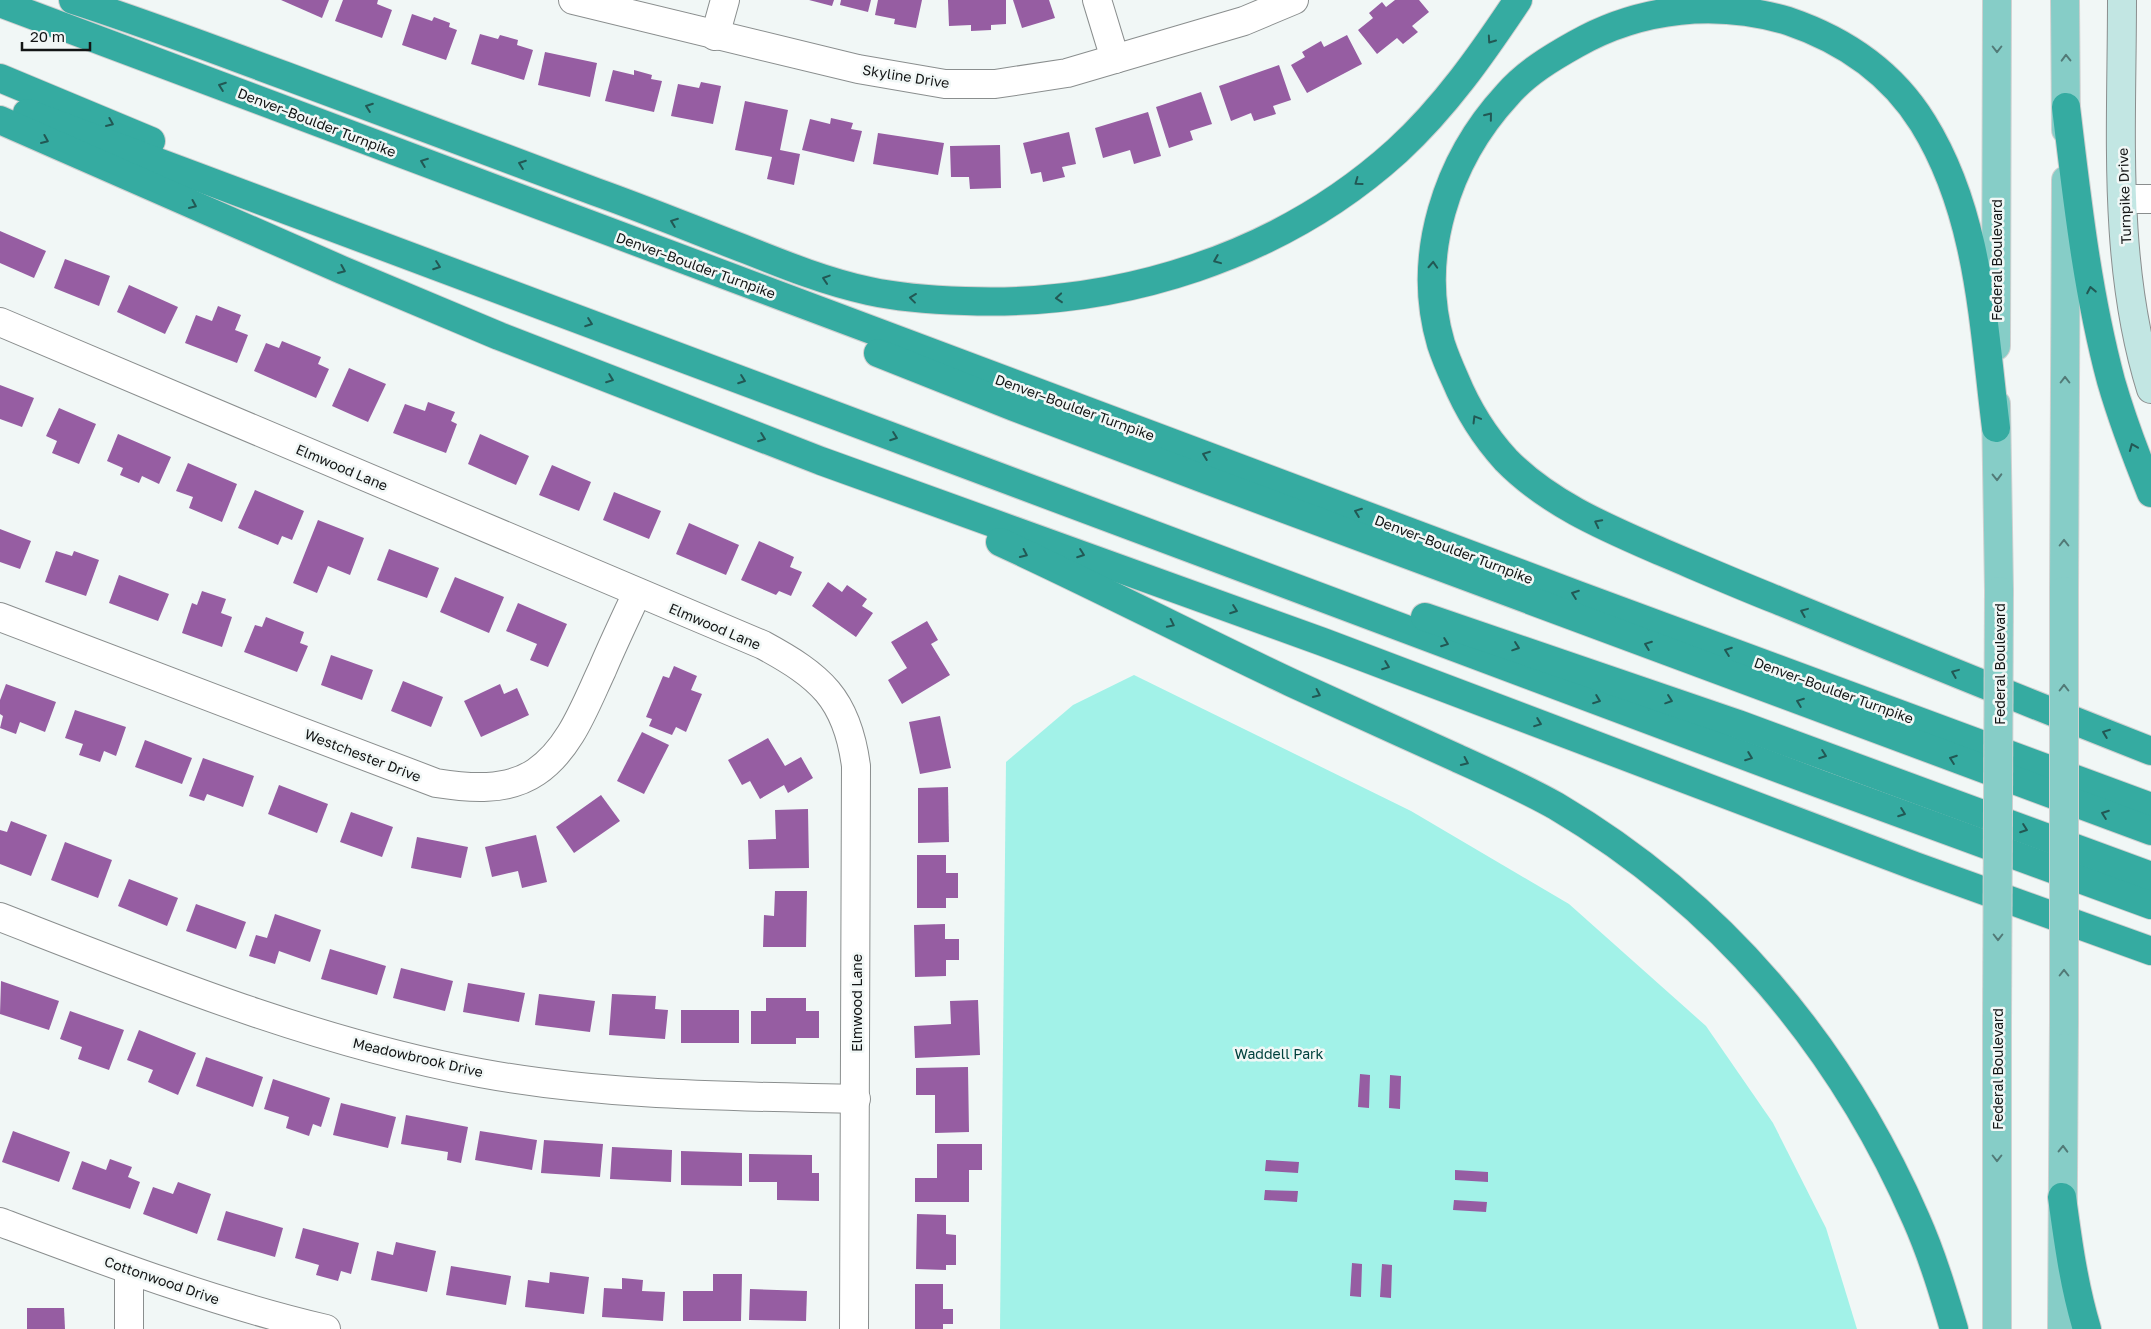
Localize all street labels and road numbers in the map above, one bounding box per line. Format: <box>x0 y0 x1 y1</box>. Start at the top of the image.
street label: Skyline Drive <box>861 61 951 91</box>
street label: Denver–Boulder Turnpike <box>235 84 399 160</box>
street label: Turnpike Drive <box>2114 148 2134 244</box>
street label: Federal Boulevard <box>1988 199 2005 321</box>
street label: Denver–Boulder Turnpike <box>614 228 778 302</box>
street label: Denver–Boulder Turnpike <box>993 370 1157 444</box>
street label: Elmwood Lane <box>294 440 390 494</box>
street label: Denver–Boulder Turnpike <box>1372 511 1536 587</box>
street label: Elmwood Lane <box>667 599 763 653</box>
street label: Federal Boulevard <box>1991 603 2008 725</box>
street label: Denver–Boulder Turnpike <box>1752 653 1916 727</box>
street label: Westchester Drive <box>302 725 424 785</box>
street label: Elmwood Lane <box>848 954 865 1052</box>
street label: Federal Boulevard <box>1989 1008 2006 1130</box>
street label: Meadowbrook Drive <box>351 1034 485 1080</box>
street label: Cottonwood Drive <box>102 1252 222 1308</box>

